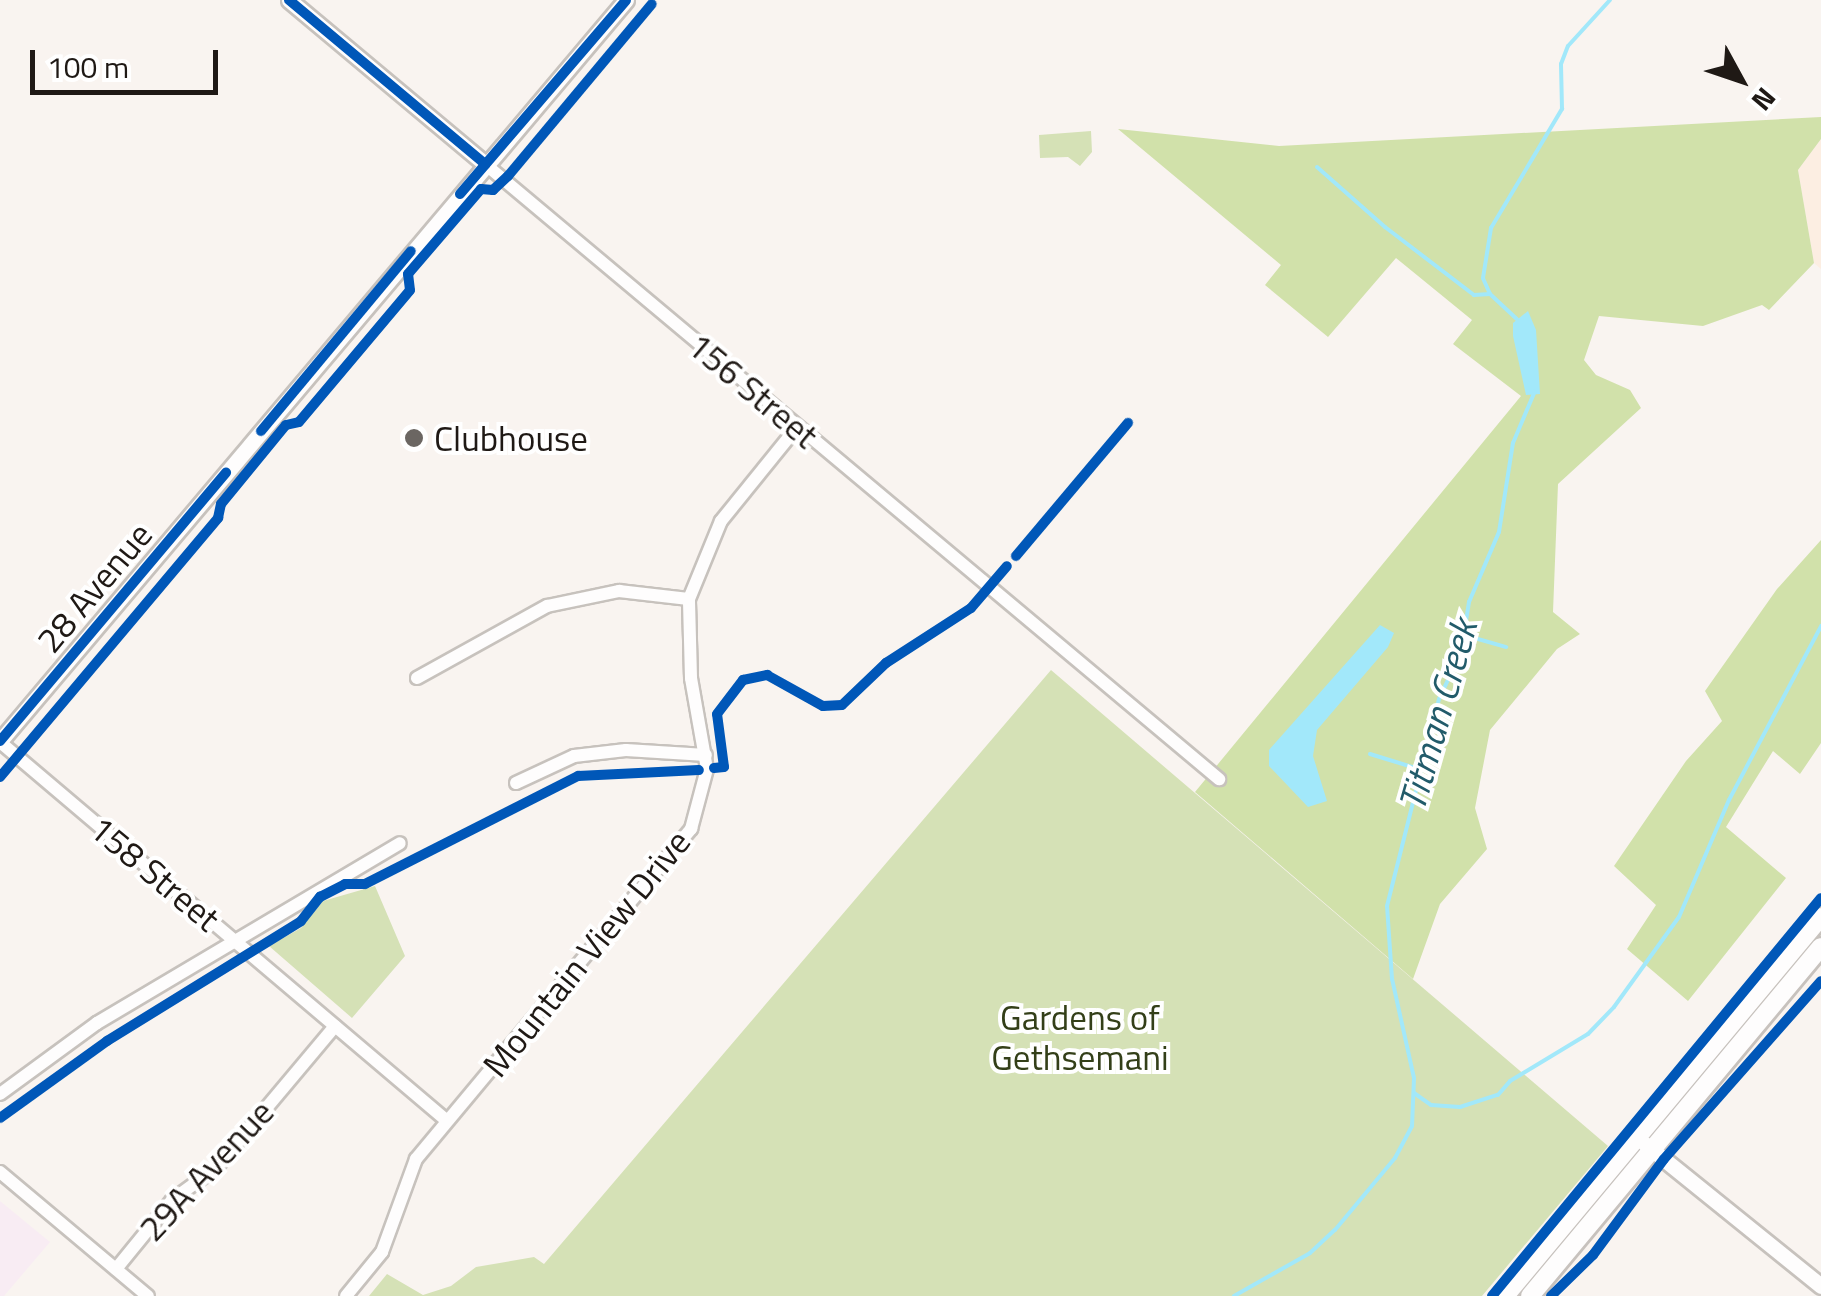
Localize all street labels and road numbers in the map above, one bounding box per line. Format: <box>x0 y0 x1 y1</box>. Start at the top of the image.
street label: 156 Street <box>679 324 827 456</box>
street label: 28 Avenue <box>28 514 160 660</box>
street label: 158 Street <box>81 807 229 939</box>
street label: Mountain View Drive <box>474 821 698 1085</box>
street label: 29A Avenue <box>130 1091 282 1249</box>

